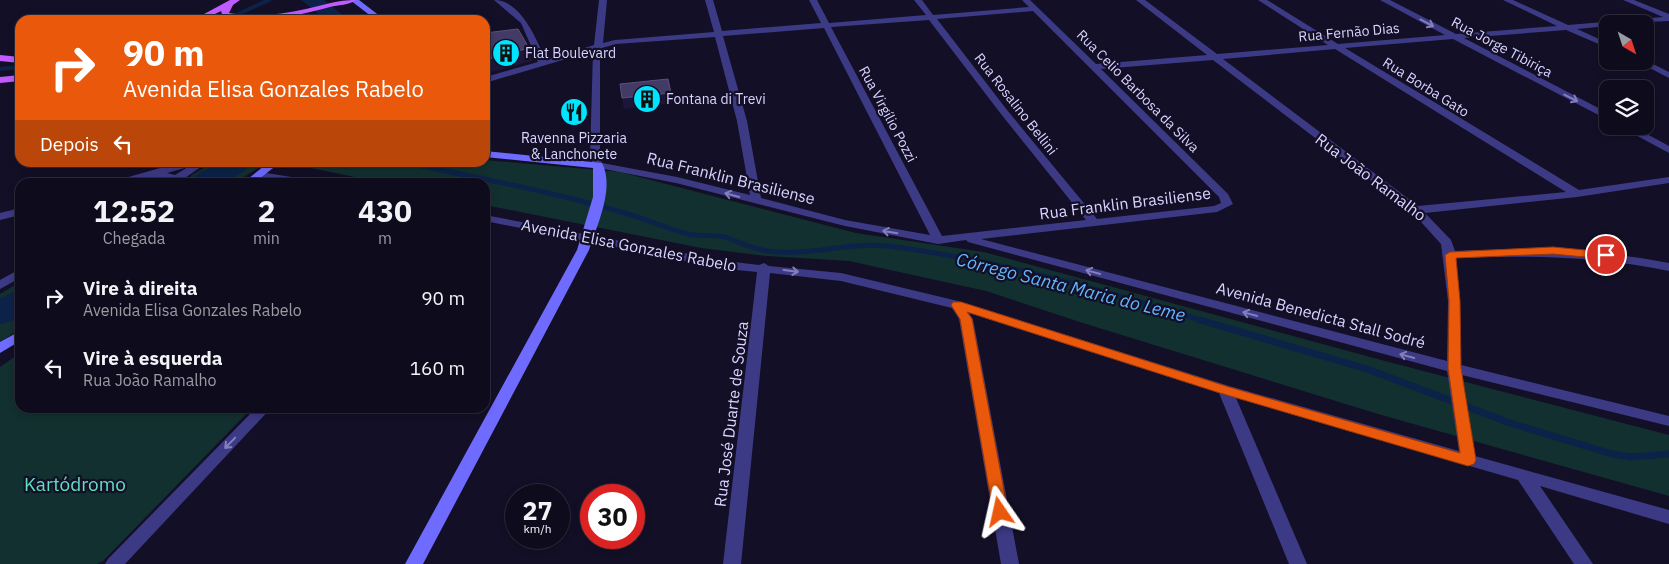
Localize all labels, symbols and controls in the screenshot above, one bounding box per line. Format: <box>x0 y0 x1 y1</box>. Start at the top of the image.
street label: Rua Jorge Tibiriça <box>1448 13 1556 81</box>
north arrow <box>1599 15 1654 70</box>
map controls <box>1599 15 1654 135</box>
one-way arrow <box>1419 18 1434 28</box>
street label: Rua Fernão Dias <box>1298 19 1401 45</box>
street label: Rua Celio Barbosa da Silva <box>1073 26 1204 157</box>
text: 90 m <box>123 30 205 76</box>
icon: right <box>40 35 105 100</box>
building icon: Flat Boulevard <box>491 38 521 68</box>
place label: Flat Boulevard <box>525 44 616 62</box>
street label: Rua Rosalino Bellini <box>971 49 1061 159</box>
street label: Rua Borba Gato <box>1379 53 1473 121</box>
street label: Rua Virgílio Pozzi <box>855 63 921 165</box>
text: Avenida Elisa Gonzales Rabelo <box>123 74 424 103</box>
button: layers <box>1599 80 1654 135</box>
building icon: Fontana di Trevi <box>632 84 662 114</box>
place label: Fontana di Trevi <box>666 90 766 108</box>
one-way arrow <box>1563 93 1578 103</box>
restaurant icon: Ravenna Pizzaria & Lanchonete <box>559 97 589 127</box>
place label: Ravenna Pizzaria & Lanchonete <box>521 129 627 163</box>
street label: Rua João Ramalho <box>1312 129 1430 225</box>
icon: left <box>109 130 137 158</box>
text: Depois <box>40 132 99 156</box>
street label: Rua Franklin Brasiliense <box>645 147 817 209</box>
street label: Rua Franklin Brasiliense <box>1038 183 1212 223</box>
one-way arrow <box>724 190 740 199</box>
text: 12:52 <box>93 191 175 230</box>
text: 2 <box>257 191 275 230</box>
text: 430 <box>358 191 412 230</box>
street label: Avenida Elisa Gonzales Rabelo <box>520 214 738 276</box>
one-way arrow <box>883 226 899 236</box>
text: Chegada <box>103 228 165 248</box>
text: min <box>253 228 280 248</box>
text: m <box>378 228 392 248</box>
pin <box>1585 234 1627 276</box>
icon: arrive <box>1592 241 1620 269</box>
water label: Córrego Santa Maria do Leme <box>954 247 1188 327</box>
one-way arrow <box>783 266 799 276</box>
one-way arrow <box>1086 267 1102 276</box>
text: Vire à direita <box>83 276 198 300</box>
street label: Avenida Benedicta Stall Sodré <box>1214 277 1428 353</box>
icon: right <box>40 284 68 312</box>
text: 90 m <box>421 286 465 310</box>
text: Avenida Elisa Gonzales Rabelo <box>83 300 302 320</box>
one-way arrow <box>1243 309 1259 318</box>
street label: Rua José Duarte de Souza <box>710 320 752 508</box>
text: Vire à esquerda <box>83 346 223 370</box>
one-way arrow <box>1400 350 1416 360</box>
icon: left <box>40 354 68 382</box>
text: 160 m <box>410 356 465 380</box>
text: Rua João Ramalho <box>83 370 217 390</box>
one-way arrow <box>224 436 236 449</box>
park label: Kartódromo <box>24 472 126 496</box>
speed limit sign: 30 <box>580 484 645 549</box>
position arrow <box>973 485 1025 537</box>
text: 27 <box>522 494 553 527</box>
text: km/h <box>523 521 552 536</box>

